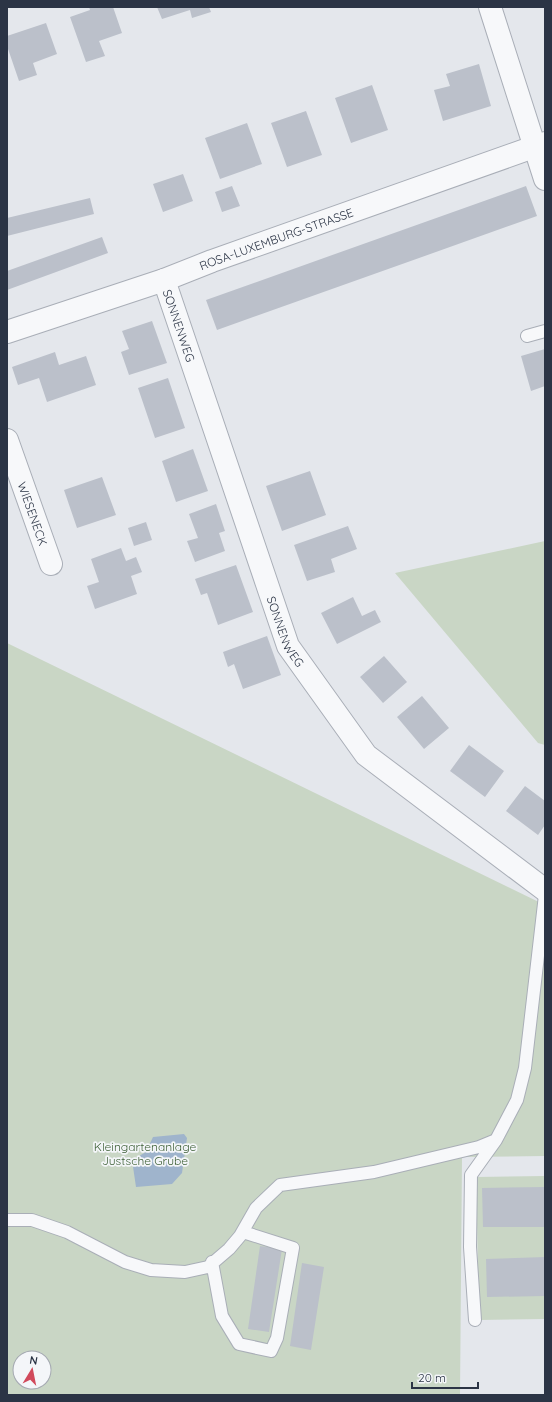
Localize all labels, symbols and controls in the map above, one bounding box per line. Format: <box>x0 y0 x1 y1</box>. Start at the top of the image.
street label: ROSA-LUXEMBURG-STRASSE <box>197 204 355 273</box>
street label: SONNENWEG <box>160 287 199 364</box>
street label: WIESENECK <box>15 480 51 547</box>
street label: SONNENWEG <box>264 594 308 669</box>
park label: Kleingartenanlage Justsche Grube <box>94 1139 196 1168</box>
north arrow <box>12 1350 52 1390</box>
text: N <box>29 1353 39 1368</box>
scale bar <box>412 1364 478 1390</box>
text: 20 m <box>418 1370 446 1385</box>

